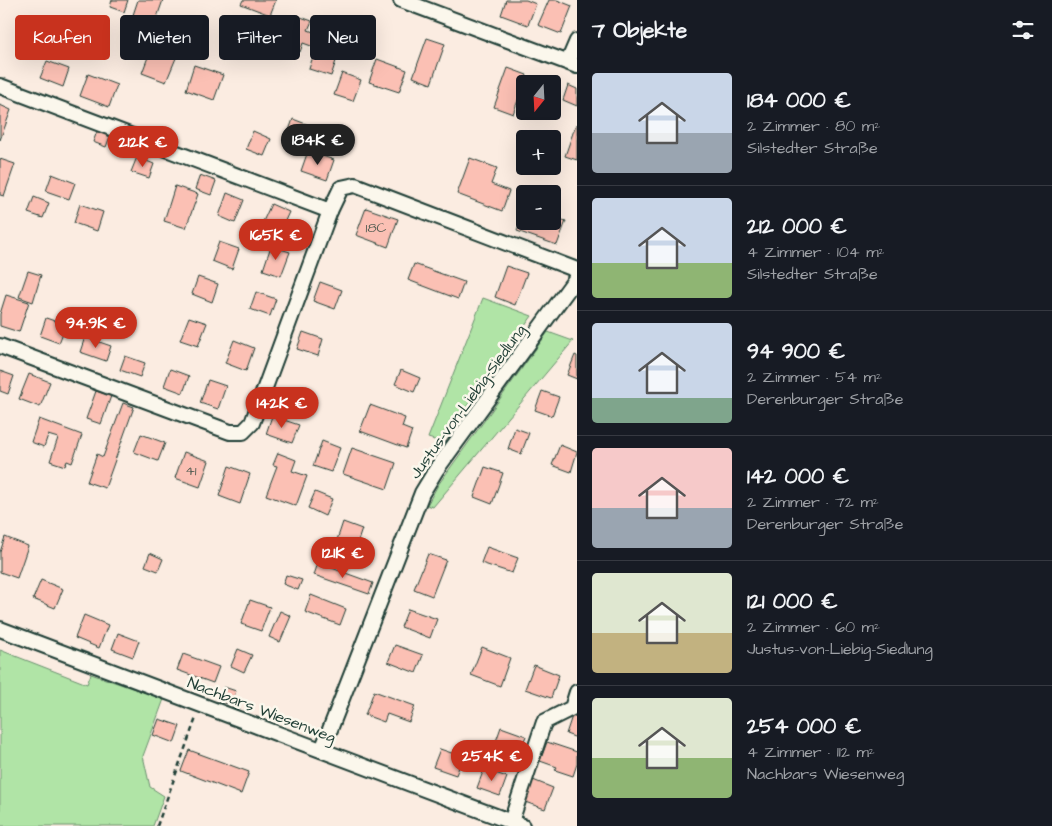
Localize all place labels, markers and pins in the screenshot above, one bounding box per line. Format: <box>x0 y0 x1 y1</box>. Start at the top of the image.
pin: 184K € <box>277 124 359 166</box>
pin: 212K € <box>102 126 184 168</box>
pin: 165K € <box>235 218 317 261</box>
pin: 94.9K € <box>50 306 142 349</box>
pin: 142K € <box>241 386 323 429</box>
pin: 121K € <box>302 536 384 579</box>
pin: 254K € <box>451 740 533 782</box>

